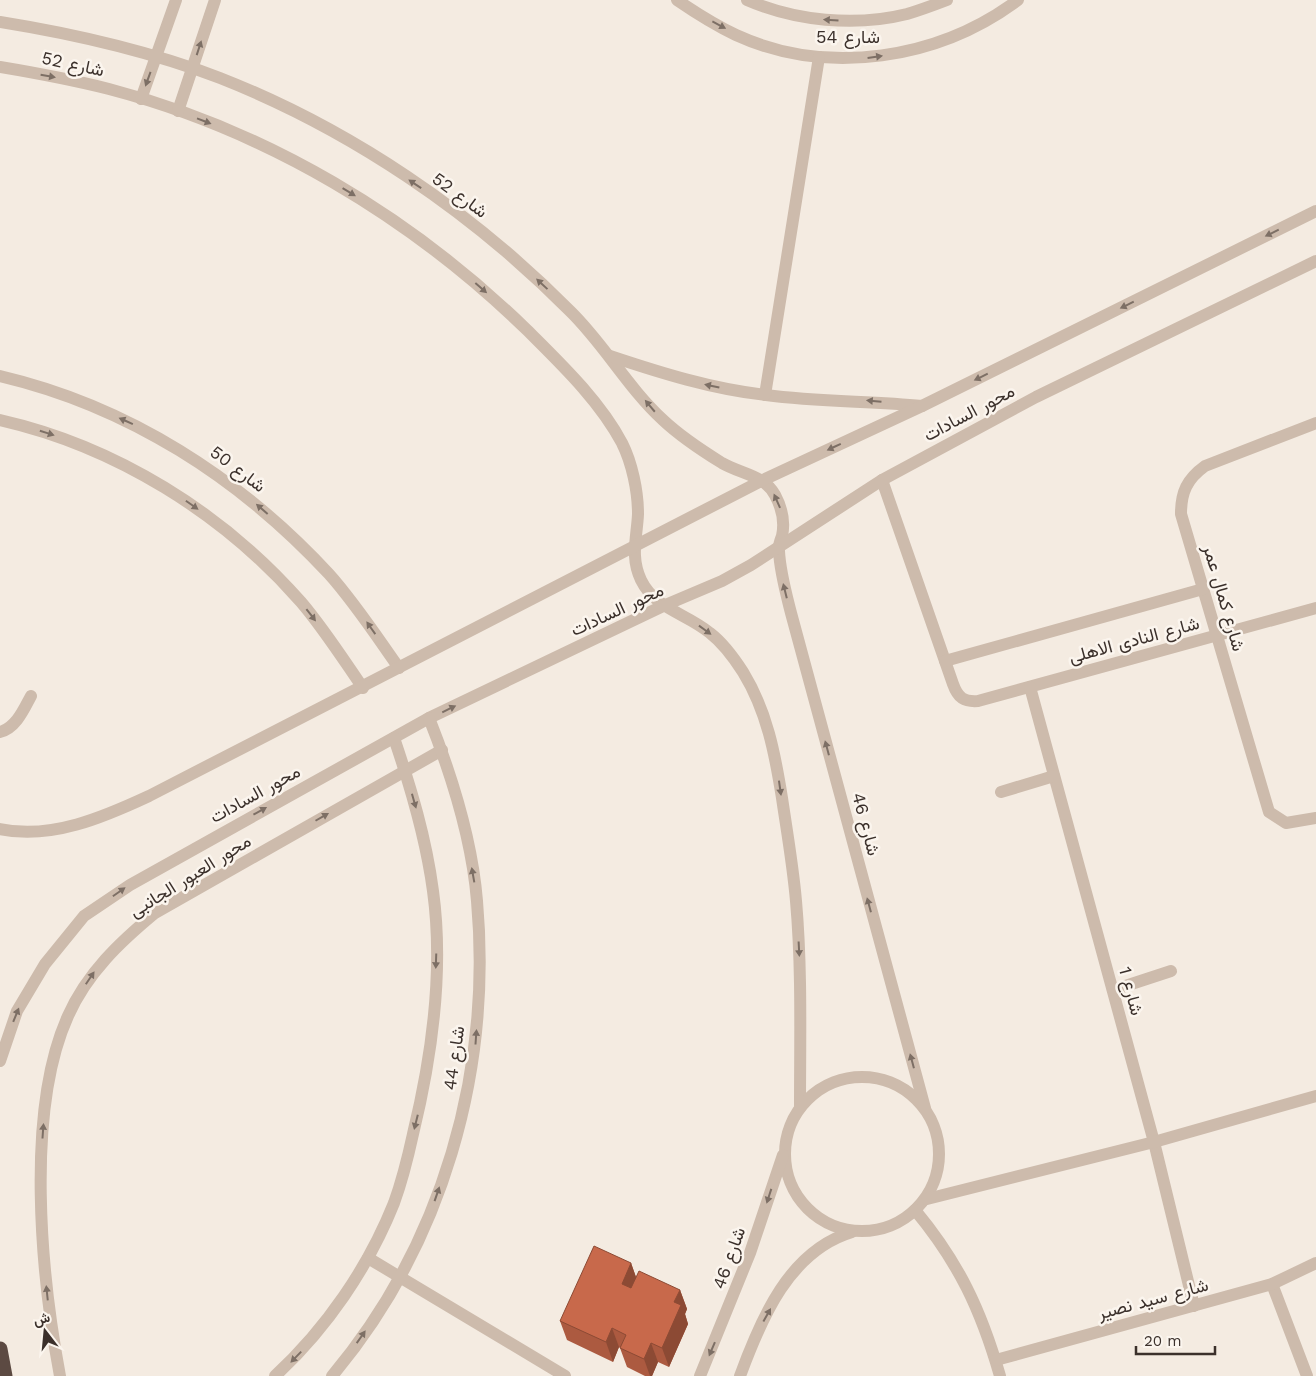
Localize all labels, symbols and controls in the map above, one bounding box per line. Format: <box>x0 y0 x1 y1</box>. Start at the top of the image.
one-way arrow <box>823 15 839 23</box>
one-way arrow <box>712 21 725 30</box>
street label: شارع 54 <box>816 26 880 49</box>
one-way arrow <box>196 41 203 56</box>
street label: شارع 52 <box>40 47 106 82</box>
one-way arrow <box>868 53 884 61</box>
one-way arrow <box>40 72 56 80</box>
one-way arrow <box>144 72 152 87</box>
one-way arrow <box>197 117 212 125</box>
street label: شارع 52 <box>427 167 492 223</box>
one-way arrow <box>408 179 422 189</box>
one-way arrow <box>343 188 356 197</box>
one-way arrow <box>1265 229 1279 237</box>
one-way arrow <box>537 278 549 290</box>
one-way arrow <box>474 282 487 293</box>
one-way arrow <box>1119 301 1134 309</box>
one-way arrow <box>974 373 988 381</box>
street label: محور السادات <box>920 380 1018 446</box>
one-way arrow <box>705 382 720 390</box>
one-way arrow <box>865 397 881 405</box>
one-way arrow <box>645 399 656 412</box>
one-way arrow <box>119 416 133 424</box>
one-way arrow <box>40 430 55 438</box>
street label: شارع 50 <box>205 441 270 498</box>
one-way arrow <box>827 443 841 451</box>
one-way arrow <box>773 494 781 508</box>
one-way arrow <box>185 500 199 510</box>
one-way arrow <box>256 503 268 515</box>
street label: شارع كمال عمر <box>1197 541 1250 654</box>
street label: محور السادات <box>567 579 667 641</box>
one-way arrow <box>781 583 789 598</box>
one-way arrow <box>306 608 316 622</box>
street label: شارع النادى الاهلى <box>1066 612 1202 669</box>
one-way arrow <box>366 622 376 635</box>
one-way arrow <box>698 624 711 635</box>
one-way arrow <box>442 705 456 713</box>
one-way arrow <box>823 740 831 755</box>
street label: محور السادات <box>206 760 304 828</box>
one-way arrow <box>777 780 785 796</box>
street label: شارع 46 <box>846 790 885 858</box>
one-way arrow <box>410 793 418 808</box>
one-way arrow <box>253 807 266 816</box>
one-way arrow <box>316 813 329 822</box>
street label: محور العبور الجانبى <box>125 830 255 922</box>
one-way arrow <box>468 867 476 883</box>
one-way arrow <box>112 887 126 897</box>
one-way arrow <box>865 897 873 912</box>
one-way arrow <box>796 941 804 957</box>
one-way arrow <box>432 953 440 969</box>
street label: شارع 1 <box>1113 964 1148 1018</box>
one-way arrow <box>86 971 95 985</box>
one-way arrow <box>12 1007 20 1022</box>
street label: شارع 44 <box>439 1025 470 1092</box>
one-way arrow <box>472 1029 480 1045</box>
one-way arrow <box>908 1054 916 1069</box>
one-way arrow <box>412 1114 420 1129</box>
one-way arrow <box>39 1123 47 1139</box>
one-way arrow <box>434 1187 441 1202</box>
one-way arrow <box>765 1189 772 1204</box>
street label: شارع 46 <box>708 1224 751 1292</box>
street label: شارع سيد نصير <box>1094 1274 1211 1326</box>
one-way arrow <box>43 1285 51 1301</box>
north arrow <box>20 1306 70 1356</box>
text: ش <box>31 1308 52 1329</box>
one-way arrow <box>762 1309 771 1322</box>
scale bar <box>1136 1324 1215 1356</box>
one-way arrow <box>356 1331 366 1344</box>
text: 20 m <box>1144 1332 1182 1350</box>
one-way arrow <box>708 1342 716 1356</box>
one-way arrow <box>290 1350 302 1362</box>

